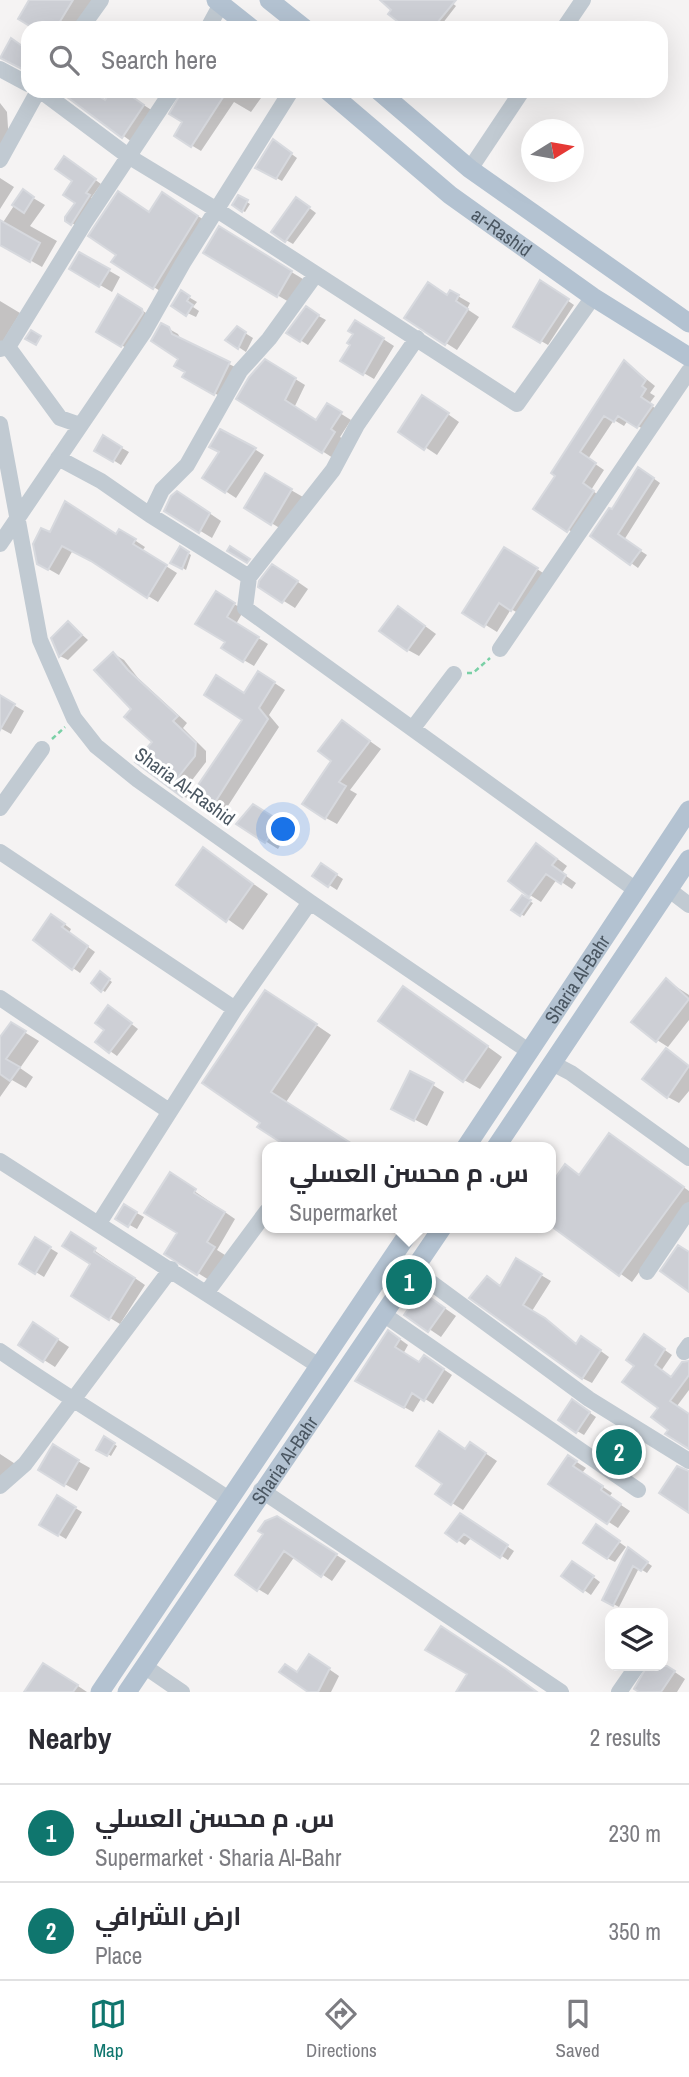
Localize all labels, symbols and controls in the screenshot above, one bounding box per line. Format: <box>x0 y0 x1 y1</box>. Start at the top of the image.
search box <box>21 21 668 98</box>
icon: search <box>45 41 83 79</box>
text: Search here <box>101 42 217 77</box>
north arrow <box>521 119 584 182</box>
street label: ar-Rashid <box>466 202 537 262</box>
street label: Sharia Al-Rashid <box>130 741 240 831</box>
your location <box>266 812 300 846</box>
street label: Sharia Al-Bahr <box>538 929 616 1029</box>
popup <box>262 1142 556 1233</box>
text: س. م محسن العسلي <box>289 1155 529 1190</box>
text: Supermarket <box>289 1197 397 1228</box>
pin: 1 <box>386 1256 432 1308</box>
street label: Sharia Al-Bahr <box>245 1410 324 1510</box>
pin: 2 <box>596 1426 642 1478</box>
map controls <box>605 1608 668 1671</box>
button: layers <box>605 1608 668 1671</box>
text: Nearby <box>28 1718 111 1758</box>
text: 2 results <box>590 1722 661 1753</box>
text: س. م محسن العسلي <box>95 1800 334 1835</box>
text: 1 <box>46 1818 56 1849</box>
text: 230 m <box>609 1818 661 1849</box>
text: Supermarket · Sharia Al-Bahr <box>95 1842 341 1873</box>
text: ارض الشرافي <box>95 1898 241 1933</box>
text: 2 <box>46 1916 56 1947</box>
text: 350 m <box>609 1916 661 1947</box>
text: Place <box>95 1940 142 1971</box>
tab: Map <box>89 1995 127 2063</box>
tab: Directions <box>306 1995 377 2063</box>
tab: Saved <box>556 1995 600 2063</box>

